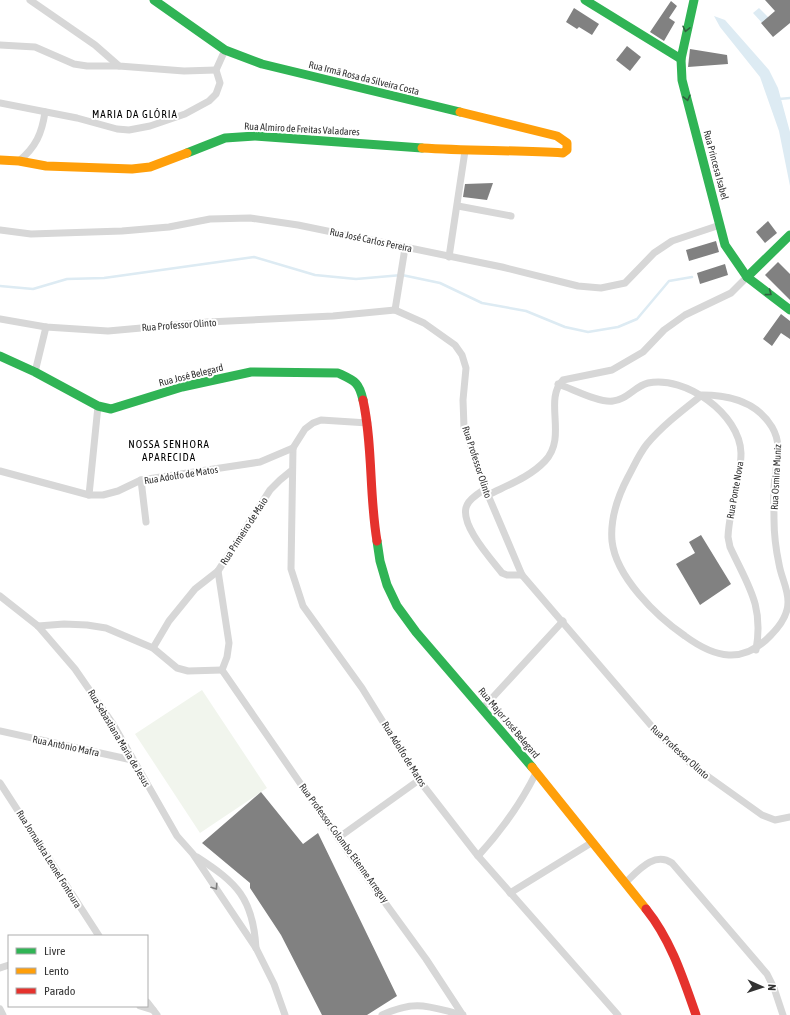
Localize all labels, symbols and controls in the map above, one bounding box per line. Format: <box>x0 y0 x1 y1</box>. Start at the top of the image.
one-way arrow <box>683 26 691 33</box>
street label: Rua Irmã Rosa da Silveira Costa <box>308 59 421 97</box>
one-way arrow <box>682 94 691 101</box>
district label: MARIA DA GLÓRIA <box>92 108 178 120</box>
street label: Rua Almiro de Freitas Valadares <box>244 120 360 138</box>
street label: Rua Princesa Isabel <box>701 129 731 201</box>
street label: Rua José Carlos Pereira <box>329 226 414 254</box>
one-way arrow <box>764 288 771 295</box>
street label: Rua Professor Olinto <box>141 317 217 333</box>
street label: Rua José Belegard <box>158 362 225 388</box>
street label: Rua Professor Olinto <box>460 425 494 500</box>
district label: NOSSA SENHORA APARECIDA <box>128 438 210 463</box>
street label: Rua Osmira Muniz <box>769 443 783 510</box>
street label: Rua Ponte Nova <box>725 460 746 520</box>
street label: Rua Adolfo de Matos <box>143 464 219 486</box>
street label: Rua Primeiro de Maio <box>218 495 270 567</box>
street label: Rua Major José Belegard <box>476 686 542 761</box>
street label: Rua Sebastiana Maria de Jesus <box>86 688 153 789</box>
street label: Rua Adolfo de Matos <box>380 719 429 789</box>
street label: Rua Professor Olinto <box>648 723 712 781</box>
street label: Rua Antônio Mafra <box>32 734 101 759</box>
street label: Rua Professor Colombo Etienne Arreguy <box>297 781 391 905</box>
street label: Rua Jornalista Leonel Fontoura <box>14 808 84 910</box>
one-way arrow <box>210 883 218 890</box>
legend <box>8 935 148 1007</box>
text: Livre <box>44 944 65 958</box>
text: Lento <box>44 964 69 978</box>
north arrow <box>742 967 782 1007</box>
text: Parado <box>44 984 76 998</box>
text: N <box>766 984 778 991</box>

